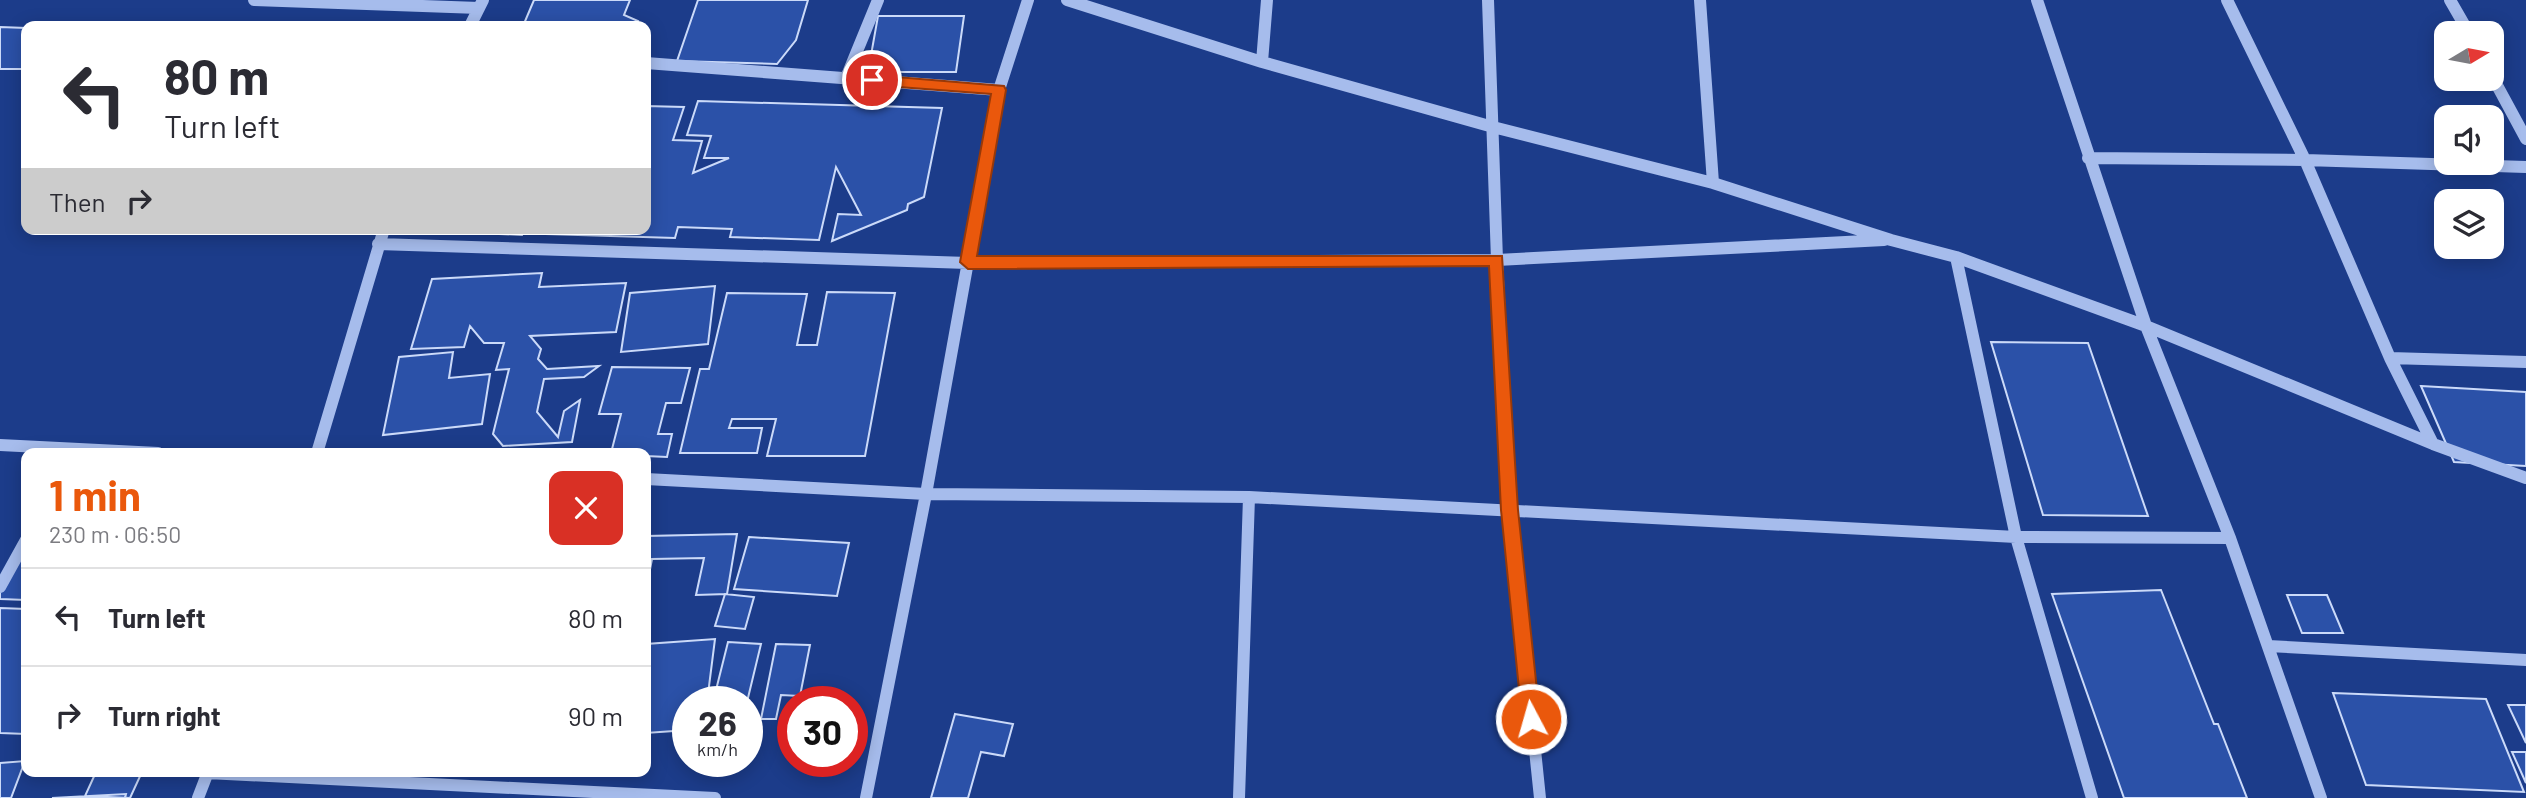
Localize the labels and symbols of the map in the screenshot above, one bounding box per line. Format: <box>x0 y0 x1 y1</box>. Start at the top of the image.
north arrow <box>2434 21 2504 91</box>
pin <box>842 50 902 110</box>
position arrow <box>1494 682 1568 756</box>
speed limit sign: 30 <box>777 686 868 777</box>

